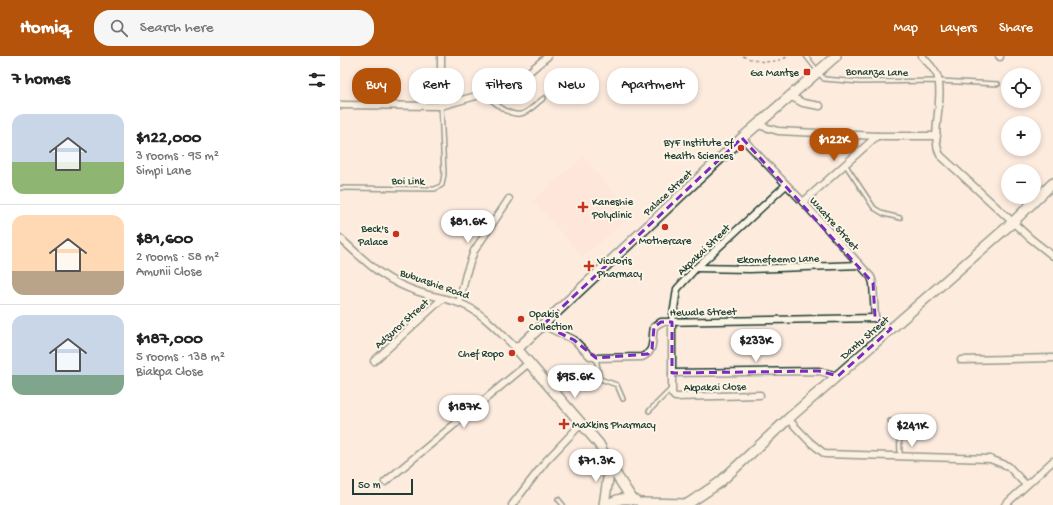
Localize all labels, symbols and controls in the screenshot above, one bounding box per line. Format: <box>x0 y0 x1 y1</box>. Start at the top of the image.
search box <box>94 10 374 46</box>
text: Homiq <box>20 17 70 40</box>
icon: search <box>108 17 130 39</box>
text: Search here <box>140 19 214 37</box>
text: Map <box>894 20 918 37</box>
text: Layers <box>940 20 977 37</box>
text: Share <box>999 20 1033 37</box>
street label: Bonanza Lane <box>845 66 909 80</box>
marker: Ga Mantse <box>802 67 812 77</box>
chip: Buy <box>352 68 401 104</box>
chip: Rent <box>409 68 464 104</box>
chip: Filters <box>472 68 536 104</box>
chip: New <box>544 68 599 104</box>
chip: Apartment <box>607 68 698 104</box>
place label: Ga Mantse <box>750 68 799 80</box>
map controls <box>1001 68 1041 204</box>
button: locate <box>1001 68 1041 108</box>
icon: filters <box>306 69 328 91</box>
text: 7 homes <box>12 70 70 90</box>
button: + <box>1001 116 1041 156</box>
pin: $122K <box>806 128 862 162</box>
text: $122,000 <box>136 129 201 149</box>
icon: home <box>44 130 92 178</box>
text: $122K <box>819 133 850 148</box>
place label: BYF Institute of Health Sciences <box>663 137 735 163</box>
marker: BYF Institute of Health Sciences <box>736 143 746 153</box>
text: 3 rooms · 95 m² <box>136 149 219 164</box>
text: Simpi Lane <box>136 164 191 179</box>
button: − <box>1001 164 1041 204</box>
street label: Palace Street <box>641 167 696 220</box>
street label: Boi Link <box>390 176 426 188</box>
street label: Waatre Street <box>806 195 862 255</box>
place label: Kaneshie Polyclinic <box>591 197 633 222</box>
marker: Kaneshie Polyclinic <box>577 201 589 213</box>
pin: $81.6K <box>435 210 501 244</box>
text: $81.6K <box>450 215 486 230</box>
street label: Akpakai Street <box>676 221 734 278</box>
marker: Mothercare <box>660 222 670 232</box>
place label: Beck's Palace <box>357 224 389 249</box>
marker: Beck's Palace <box>391 229 401 239</box>
text: $81,600 <box>136 230 193 250</box>
icon: home <box>44 231 92 279</box>
place label: Mothercare <box>639 236 692 248</box>
text: 2 rooms · 58 m² <box>136 250 219 265</box>
street label: Ekomefeemo Lane <box>736 252 820 267</box>
place label: Vicdoris Pharmacy <box>596 256 643 281</box>
marker: Vicdoris Pharmacy <box>584 261 594 271</box>
text: Amunii Close <box>136 265 202 280</box>
street label: Bubuashie Road <box>397 267 472 303</box>
street label: Adzuror Street <box>373 296 433 352</box>
street label: Hewale Street <box>670 306 738 320</box>
place label: Opakis Collection <box>529 309 574 334</box>
street label: Dantu Street <box>838 313 893 363</box>
marker: Opakis Collection <box>516 314 526 324</box>
pin: $233K <box>728 329 784 363</box>
text: $187,000 <box>136 330 203 350</box>
icon: home <box>44 331 92 379</box>
text: $233K <box>740 334 772 349</box>
place label: Chef Ropo <box>458 348 504 361</box>
marker: Chef Ropo <box>507 348 517 358</box>
text: 5 rooms · 138 m² <box>136 350 225 365</box>
text: Biakpa Close <box>136 365 203 380</box>
pin: $95.6K <box>542 365 608 399</box>
text: $95.6K <box>556 370 594 385</box>
street label: Akpakai Close <box>684 381 747 395</box>
pin: $187K <box>436 395 492 429</box>
text: $187K <box>448 400 480 415</box>
pin: $241K <box>884 414 940 448</box>
marker: Maxkins Pharmacy <box>559 419 569 429</box>
text: $241K <box>897 419 927 434</box>
place label: Maxkins Pharmacy <box>572 420 656 432</box>
pin: $71.3K <box>563 449 629 483</box>
text: $71.3K <box>578 454 614 469</box>
scale bar <box>352 477 413 496</box>
text: 50 m <box>358 480 380 492</box>

